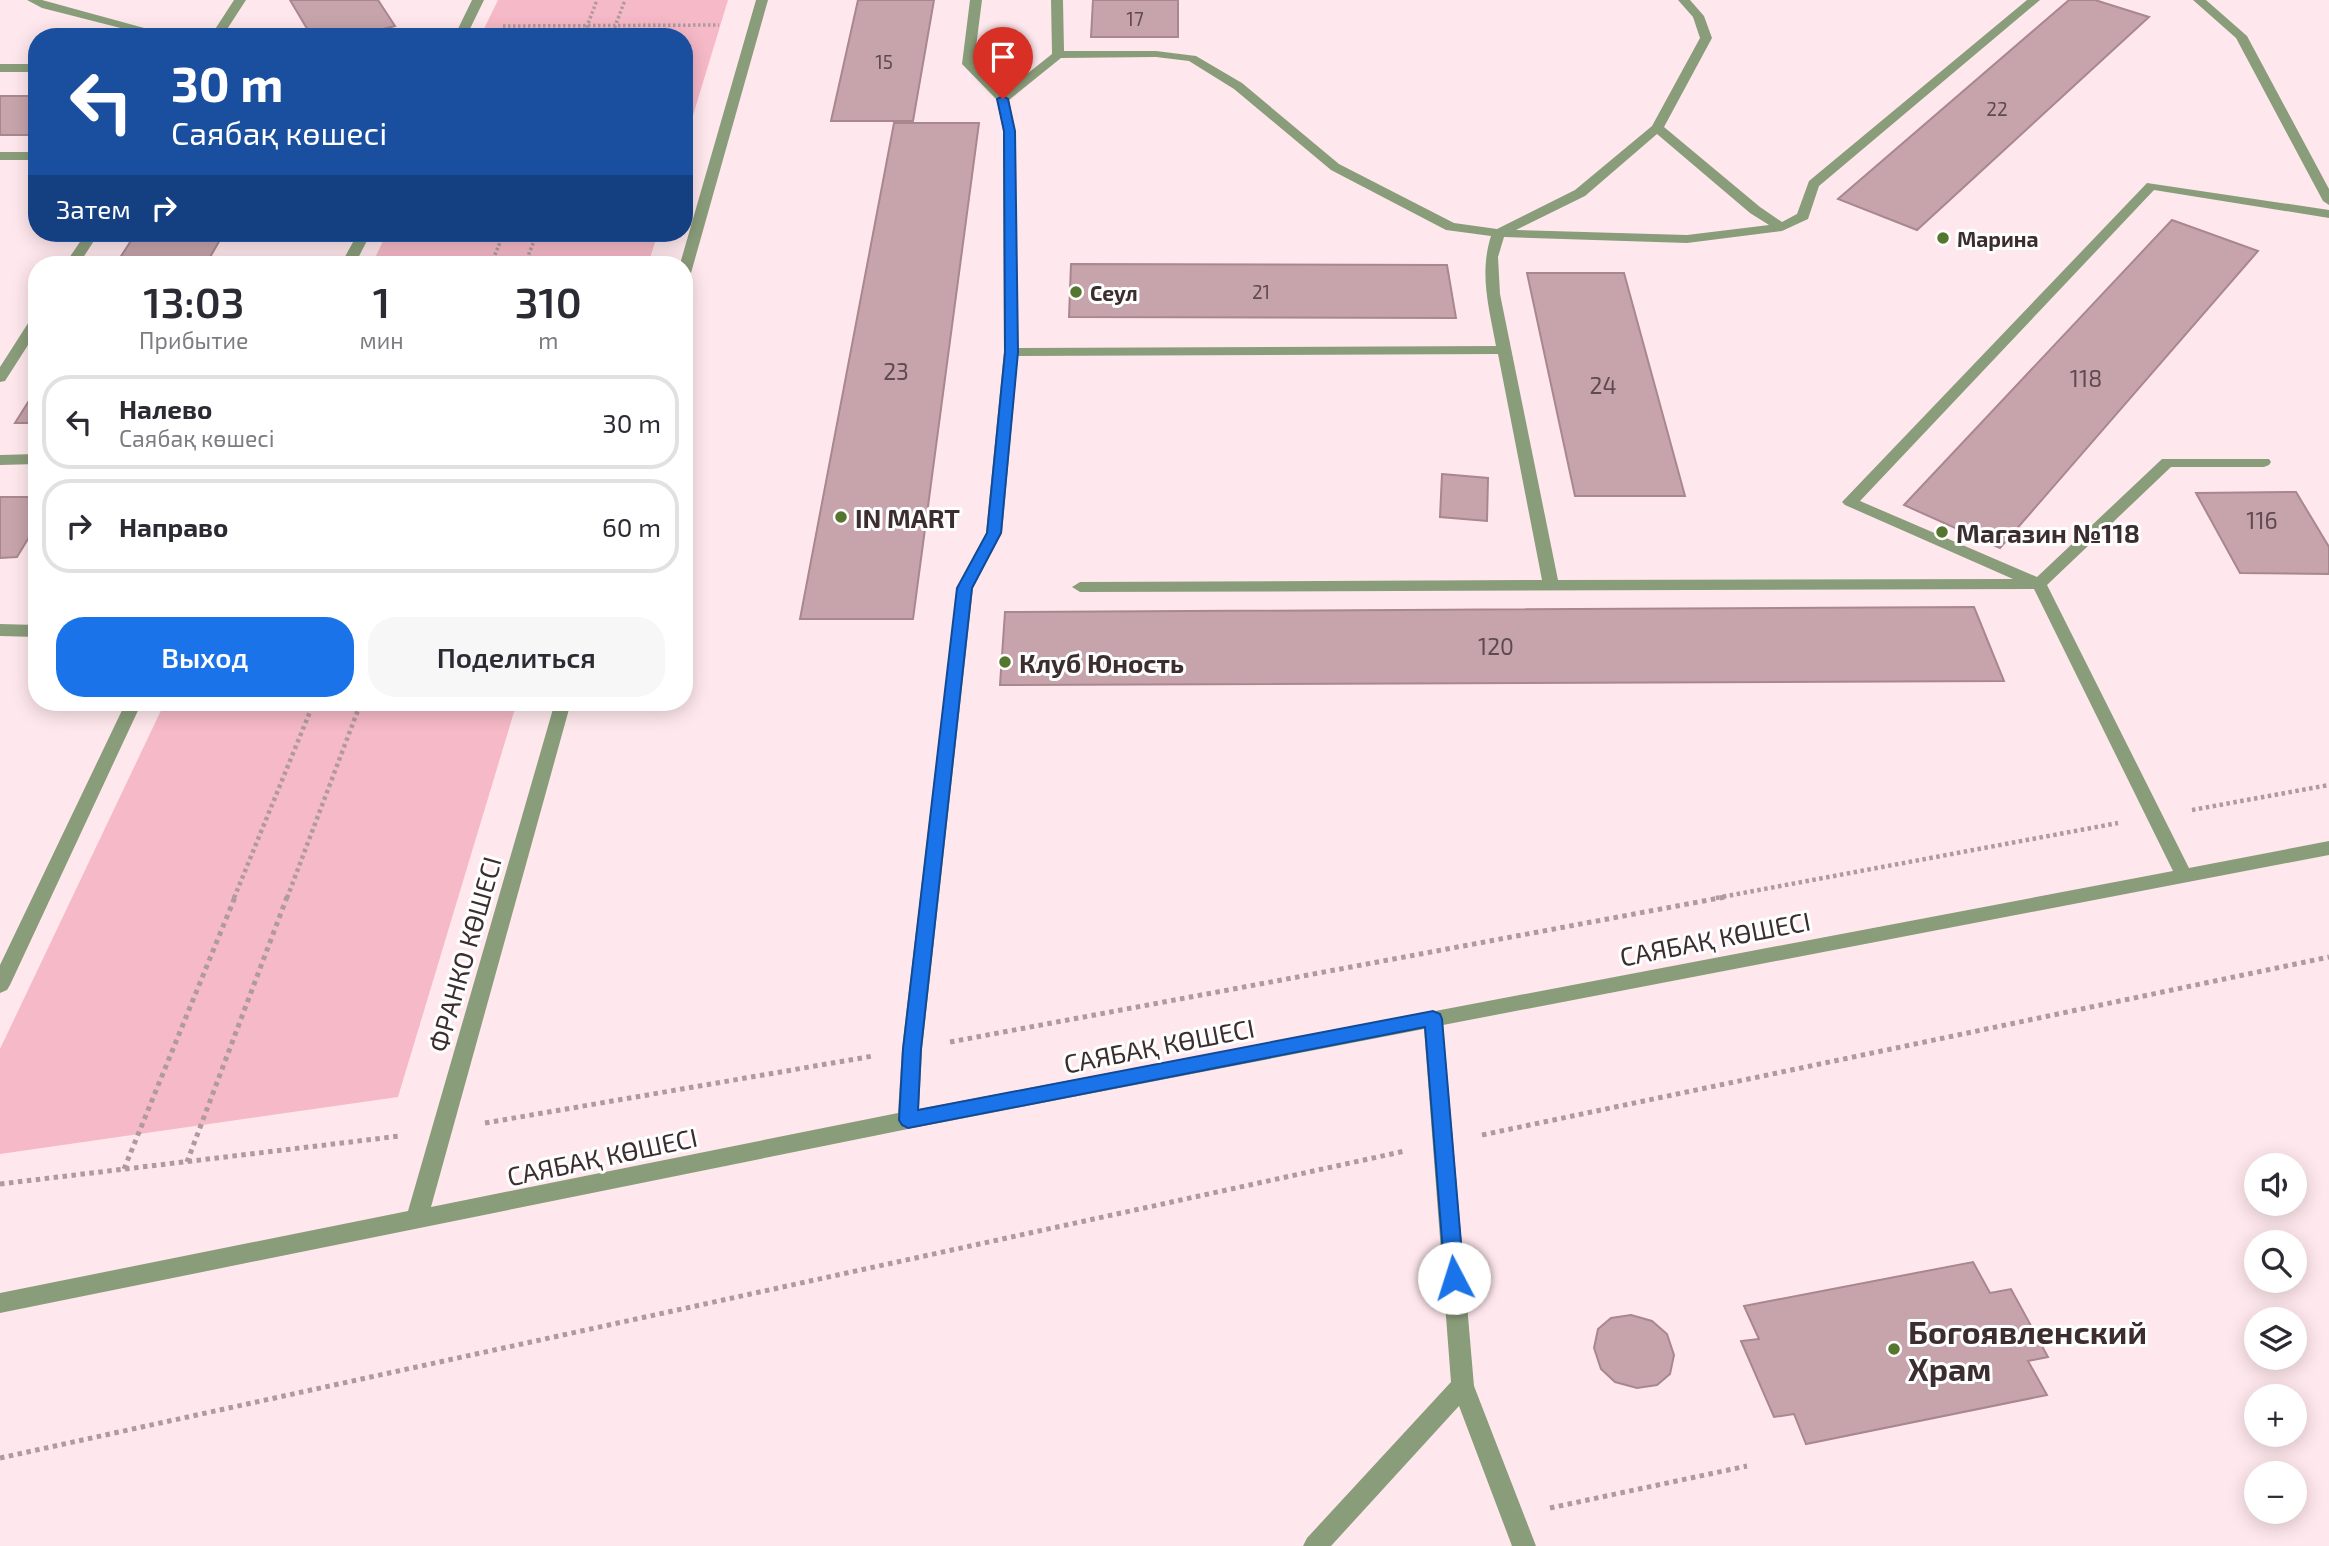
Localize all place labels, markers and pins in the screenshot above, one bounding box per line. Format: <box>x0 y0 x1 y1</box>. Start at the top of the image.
pin <box>973 27 1033 99</box>
place label: Марина <box>1957 226 2039 251</box>
marker: Марина <box>1935 230 1951 246</box>
place label: Сеул <box>1090 280 1138 305</box>
marker: Сеул <box>1068 284 1084 300</box>
place label: IN MART <box>855 502 960 533</box>
marker: IN MART <box>833 509 849 525</box>
place label: Магазин №118 <box>1956 517 2140 548</box>
marker: Магазин №118 <box>1934 524 1950 540</box>
place label: Клуб Юность <box>1019 647 1184 678</box>
marker: Клуб Юность <box>997 654 1013 670</box>
place label: Богоявленский Храм <box>1908 1312 2147 1387</box>
marker: Богоявленский Храм <box>1886 1341 1902 1357</box>

